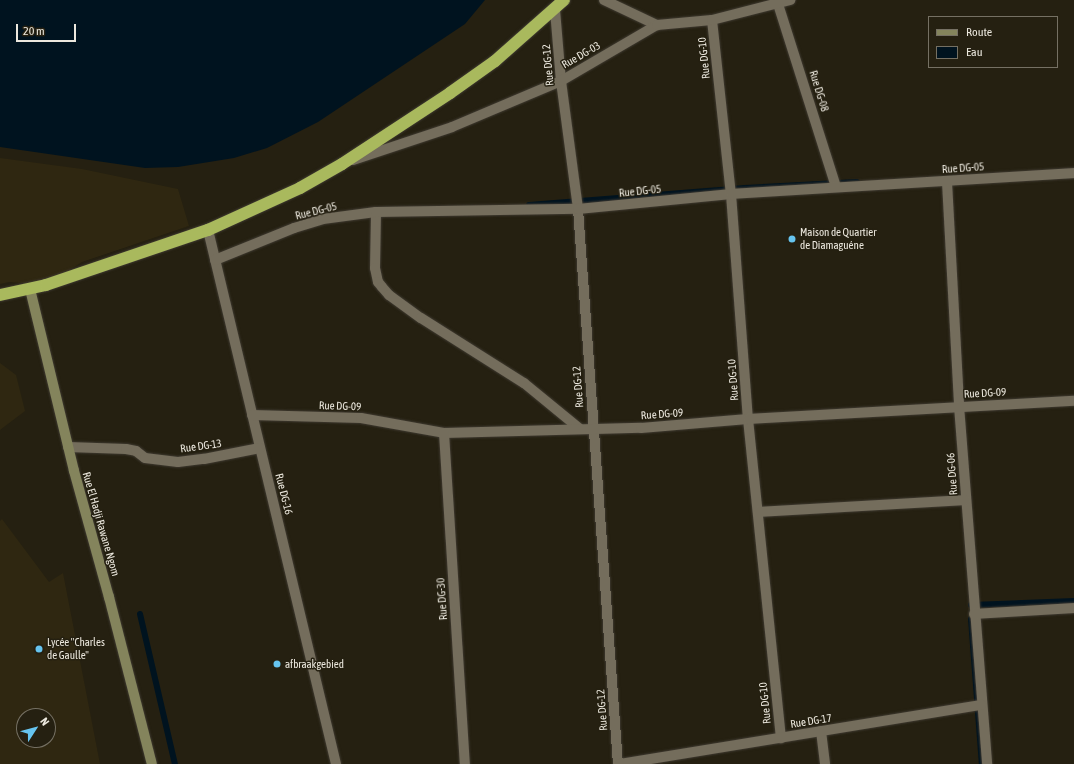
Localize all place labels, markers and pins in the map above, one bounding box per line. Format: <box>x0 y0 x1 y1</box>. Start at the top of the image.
place label: Maison de Quartier de Diamaguéne <box>800 226 877 252</box>
marker: Maison de Quartier de Diamaguéne <box>787 234 797 244</box>
place label: Lycée "Charles de Gaulle" <box>47 636 105 662</box>
marker: Lycée "Charles de Gaulle" <box>34 644 44 654</box>
place label: afbraakgebied <box>285 657 344 671</box>
marker: afbraakgebied <box>272 659 282 669</box>

